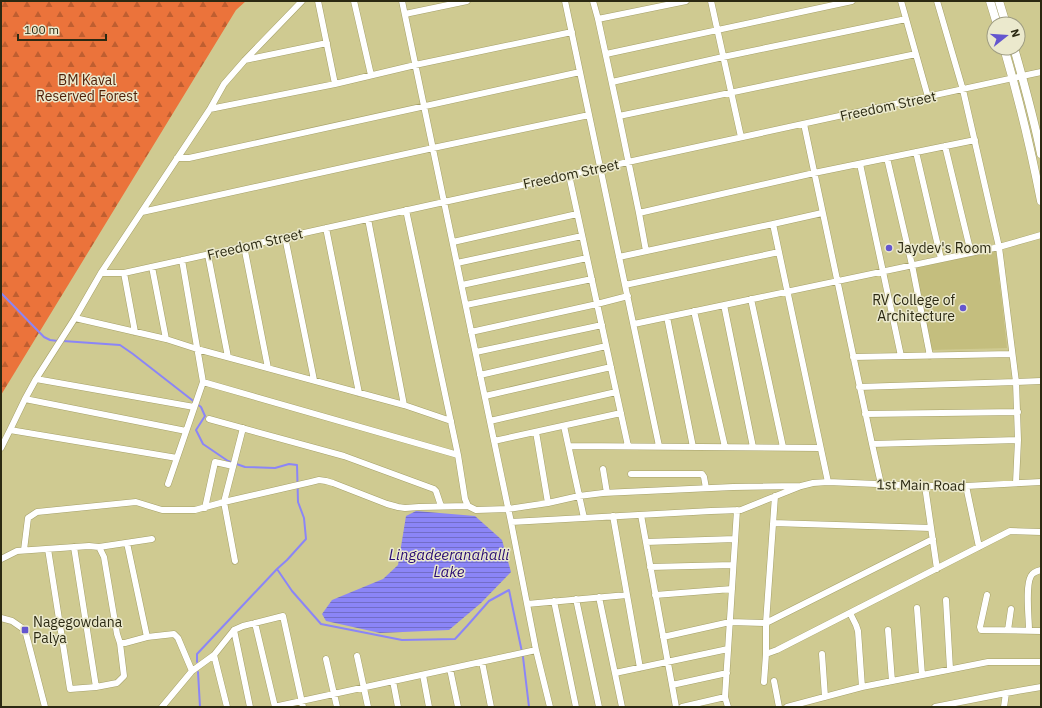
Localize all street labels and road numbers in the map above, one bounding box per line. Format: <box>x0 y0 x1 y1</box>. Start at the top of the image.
street label: Freedom Street <box>838 87 938 125</box>
street label: Freedom Street <box>521 155 621 193</box>
street label: Freedom Street <box>205 224 305 264</box>
street label: 1st Main Road <box>876 475 966 495</box>

